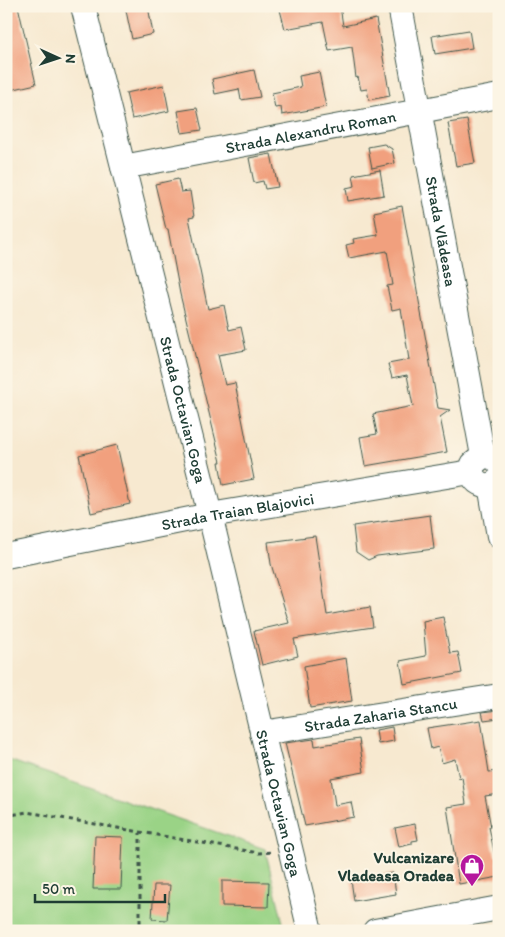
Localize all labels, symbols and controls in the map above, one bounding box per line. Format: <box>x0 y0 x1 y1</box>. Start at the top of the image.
north arrow <box>32 32 82 82</box>
text: N <box>62 53 79 64</box>
street label: Strada Alexandru Roman <box>224 106 397 157</box>
street label: Strada Vlădeasa <box>422 175 461 288</box>
street label: Strada Octavian Goga <box>156 334 211 486</box>
street label: Strada Traian Blajovici <box>160 489 315 534</box>
street label: Strada Zaharia Stancu <box>303 693 459 736</box>
street label: Strada Octavian Goga <box>252 728 306 879</box>
place label: Vulcanizare Vladeasa Oradea <box>338 848 455 885</box>
shop icon: Vulcanizare Vladeasa Oradea <box>459 853 485 887</box>
scale bar <box>35 872 165 904</box>
text: 50 m <box>42 880 75 898</box>

